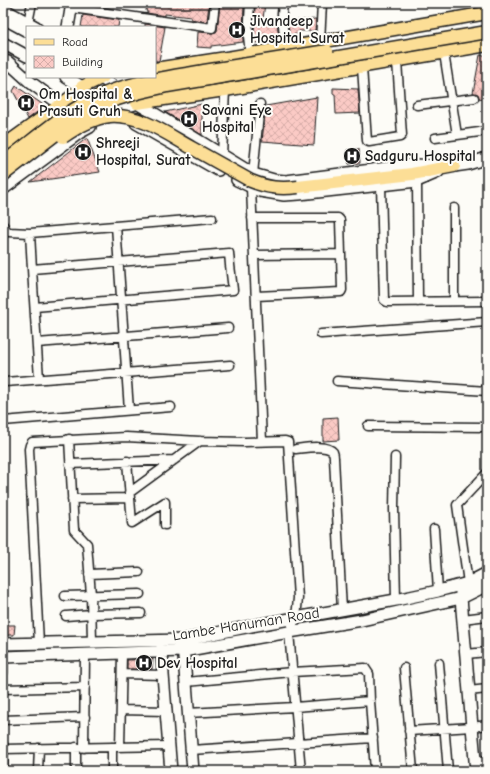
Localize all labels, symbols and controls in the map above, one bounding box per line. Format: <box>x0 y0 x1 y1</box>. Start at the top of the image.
place label: Jivandeep Hospital, Surat <box>250 12 345 47</box>
hospital icon: Jivandeep Hospital, Surat <box>227 20 247 40</box>
legend <box>26 26 156 78</box>
text: Road <box>62 35 88 49</box>
text: Building <box>62 55 103 69</box>
place label: Om Hospital & Prasuti Gruh <box>39 85 133 120</box>
hospital icon: Om Hospital & Prasuti Gruh <box>16 93 36 113</box>
place label: Savani Eye Hospital <box>202 101 272 136</box>
hospital icon: Savani Eye Hospital <box>179 109 199 129</box>
place label: Shreeji Hospital, Surat <box>96 134 191 169</box>
hospital icon: Shreeji Hospital, Surat <box>73 142 93 162</box>
hospital icon: Sadguru Hospital <box>342 146 362 166</box>
place label: Sadguru Hospital <box>365 147 476 165</box>
street label: Lambe Hanuman Road <box>171 604 321 644</box>
hospital icon: Dev Hospital <box>134 653 154 673</box>
place label: Dev Hospital <box>157 654 237 672</box>

